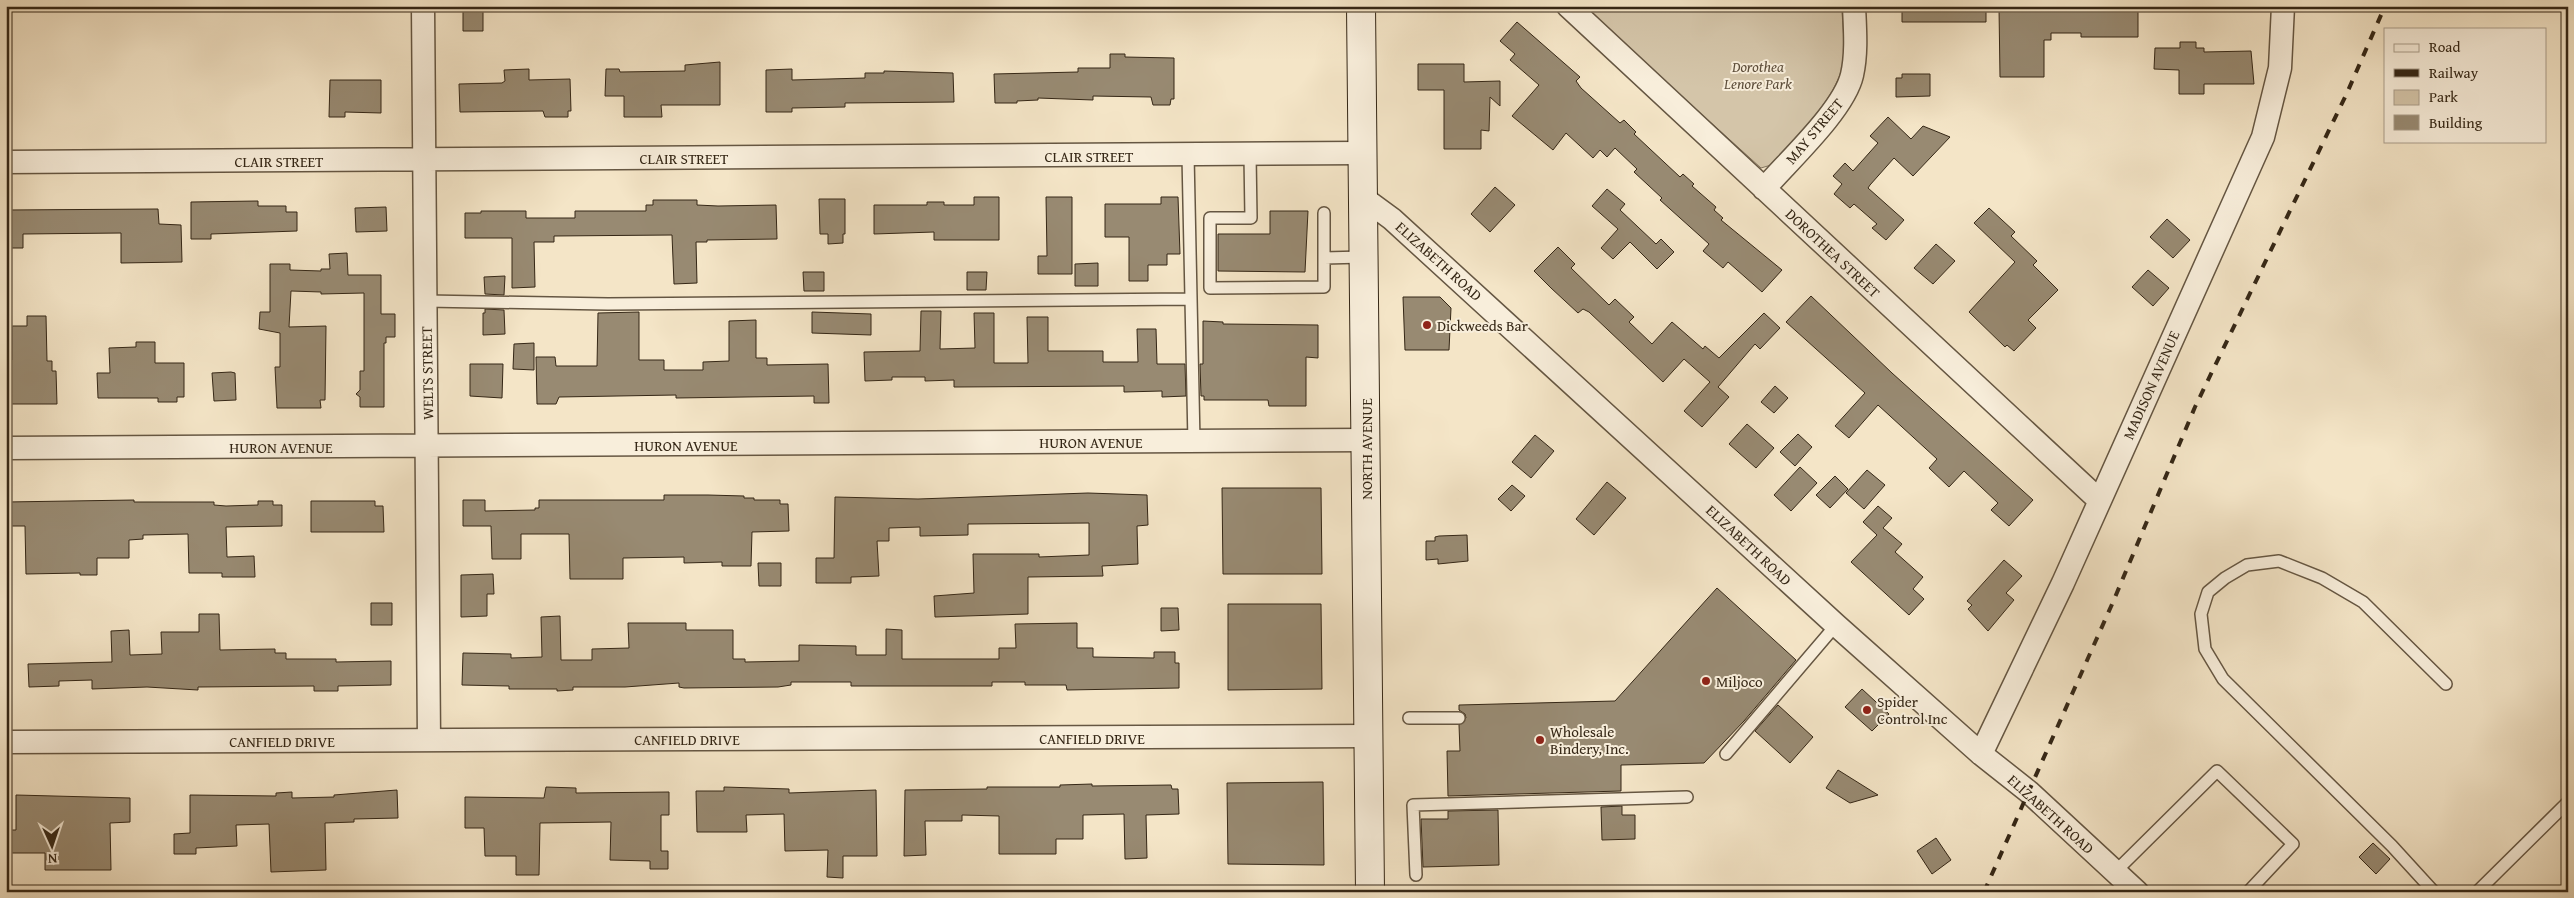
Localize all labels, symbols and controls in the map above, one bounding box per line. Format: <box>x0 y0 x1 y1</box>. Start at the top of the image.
legend <box>2384 28 2546 142</box>
text: Road <box>2429 36 2460 57</box>
park label: Dorothea Lenore Park <box>1723 56 1792 94</box>
text: Railway <box>2429 62 2479 83</box>
text: Park <box>2429 86 2458 107</box>
street label: MAY STREET <box>1780 93 1848 169</box>
text: Building <box>2429 112 2483 133</box>
street label: CLAIR STREET <box>1044 146 1134 167</box>
street label: CLAIR STREET <box>639 148 729 169</box>
street label: CLAIR STREET <box>234 151 324 172</box>
street label: DOROTHEA STREET <box>1781 204 1885 303</box>
street label: ELIZABETH ROAD <box>1391 216 1487 306</box>
place label: Dickweeds Bar <box>1437 315 1528 336</box>
marker: Dickweeds Bar <box>1421 319 1433 331</box>
street label: WELTS STREET <box>416 325 438 420</box>
street label: MADISON AVENUE <box>2118 327 2185 443</box>
street label: NORTH AVENUE <box>1356 398 1377 500</box>
street label: HURON AVENUE <box>1039 432 1143 453</box>
street label: HURON AVENUE <box>634 435 738 456</box>
street label: HURON AVENUE <box>229 437 333 458</box>
street label: ELIZABETH ROAD <box>1702 500 1796 590</box>
place label: Miljoco <box>1716 671 1763 692</box>
marker: Miljoco <box>1700 675 1712 687</box>
place label: Spider Control Inc <box>1877 691 1948 729</box>
marker: Spider Control Inc <box>1861 704 1873 716</box>
place label: Wholesale Bindery, Inc. <box>1550 721 1629 759</box>
street label: CANFIELD DRIVE <box>1039 728 1145 749</box>
street label: CANFIELD DRIVE <box>634 729 740 750</box>
street label: CANFIELD DRIVE <box>229 731 335 752</box>
marker: Wholesale Bindery, Inc. <box>1534 734 1546 746</box>
street label: ELIZABETH ROAD <box>2003 769 2099 859</box>
north arrow <box>28 820 78 870</box>
text: N <box>47 849 58 869</box>

